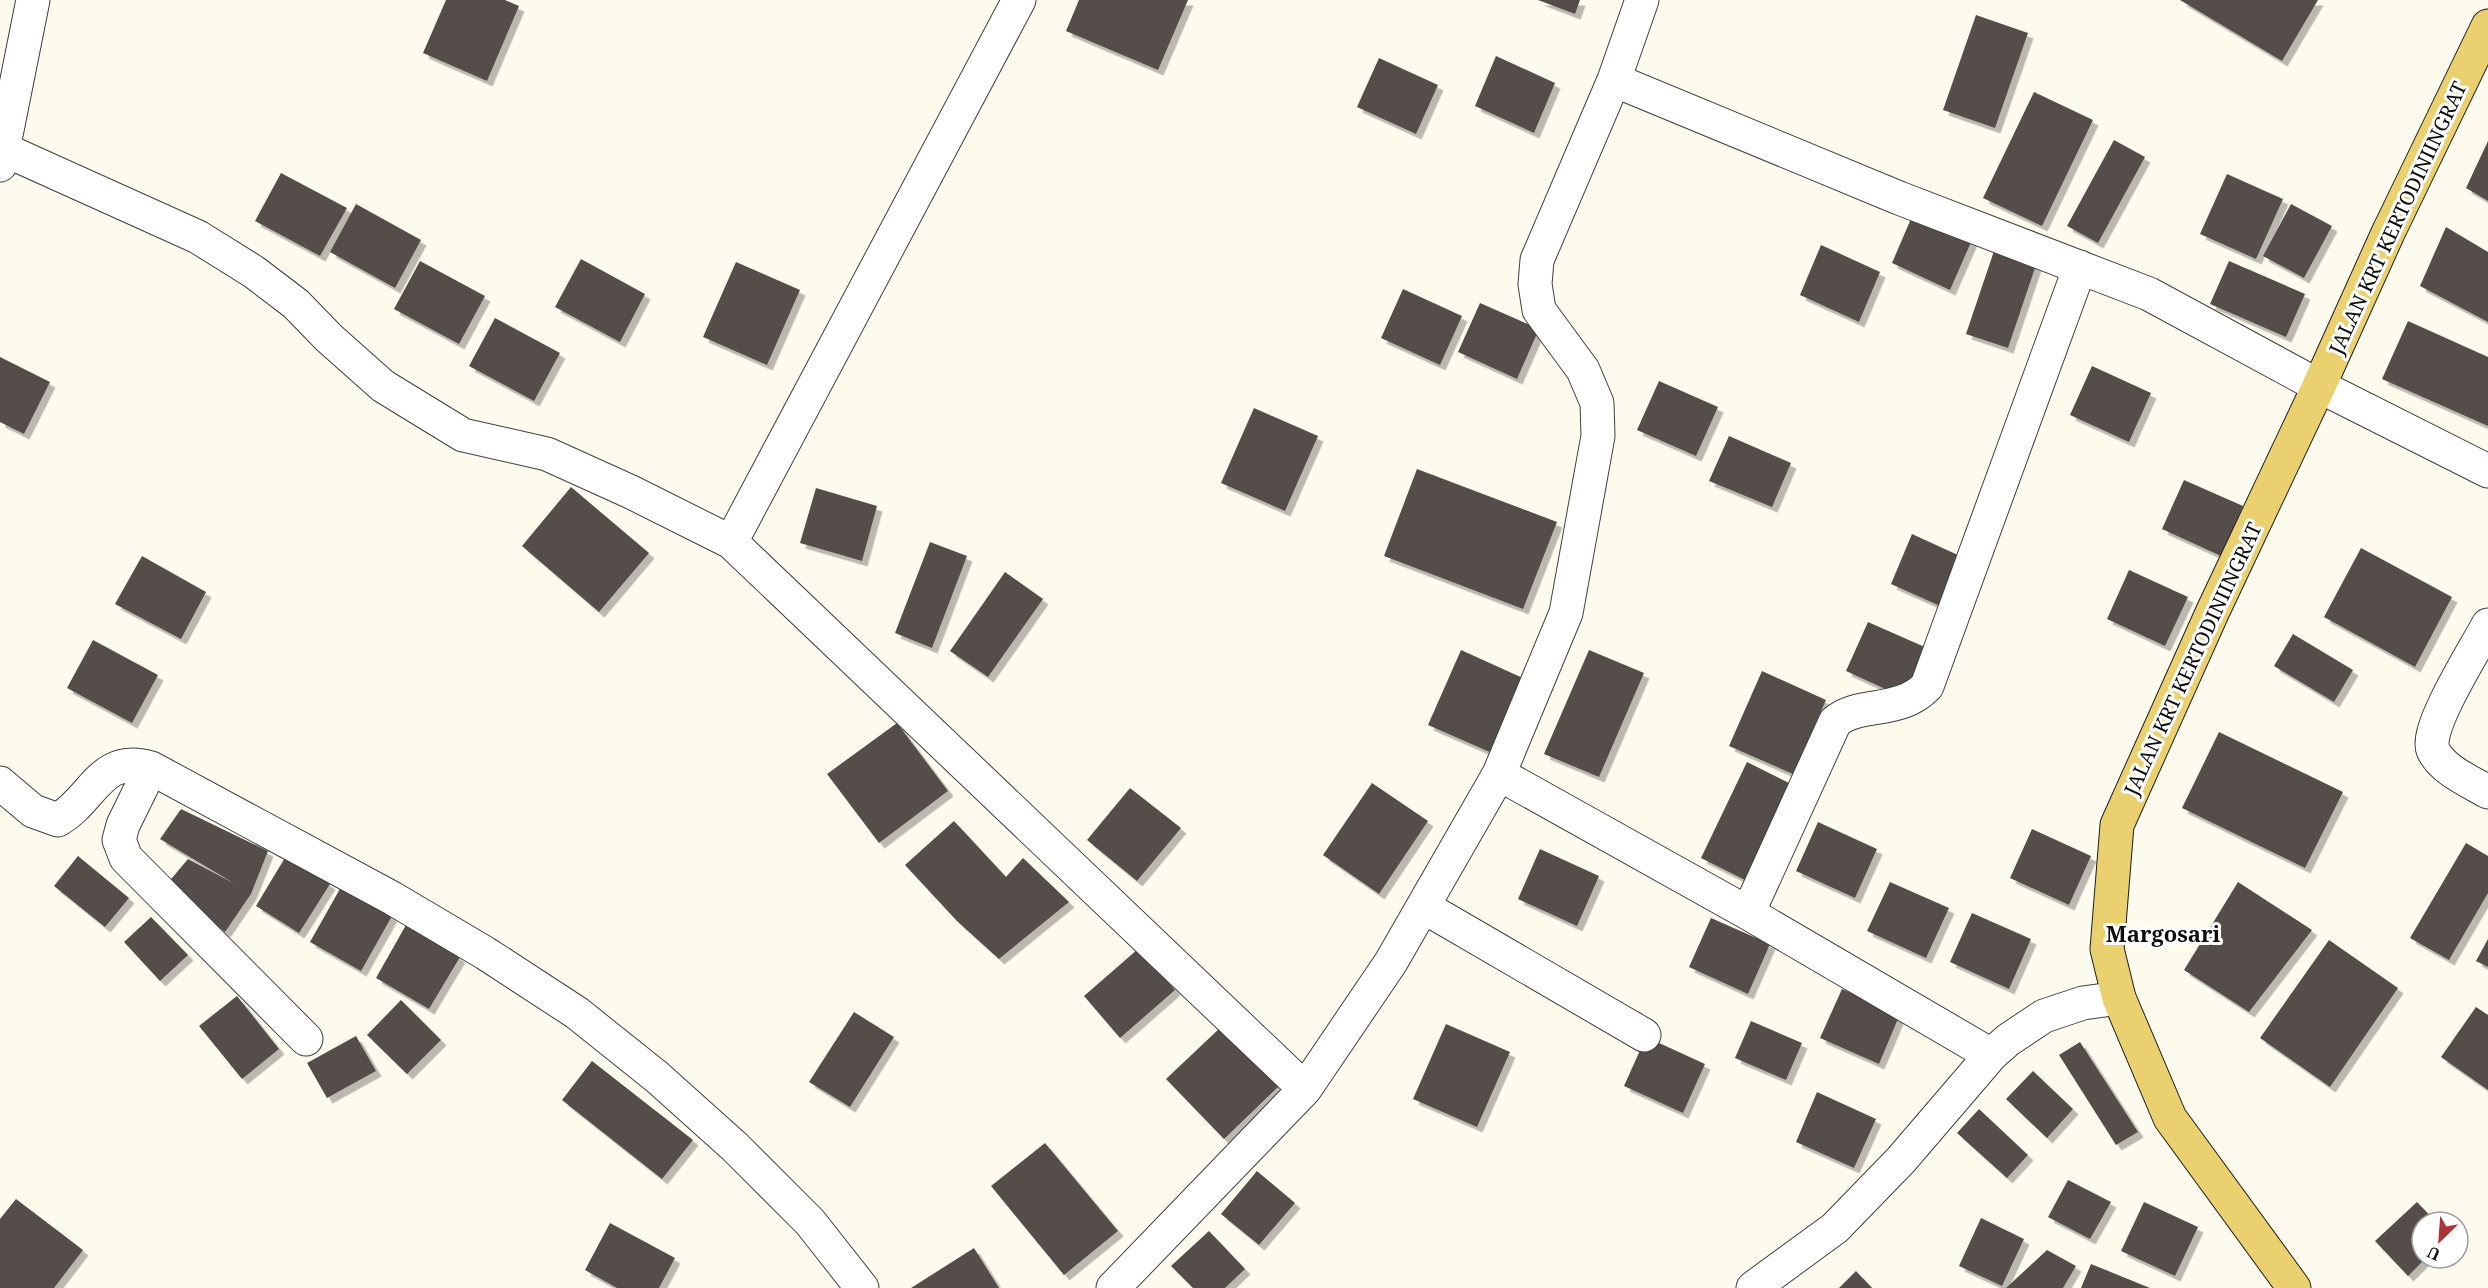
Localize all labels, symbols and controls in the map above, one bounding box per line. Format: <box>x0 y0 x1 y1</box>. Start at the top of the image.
street label: JALAN KRT KERTODINIINGRAT <box>2322 77 2473 359</box>
street label: JALAN KRT KERTODINIINGRAT <box>2117 518 2268 800</box>
district label: Margosari <box>2106 918 2221 948</box>
north arrow <box>2410 1210 2470 1270</box>
text: U <box>2424 1241 2444 1266</box>

